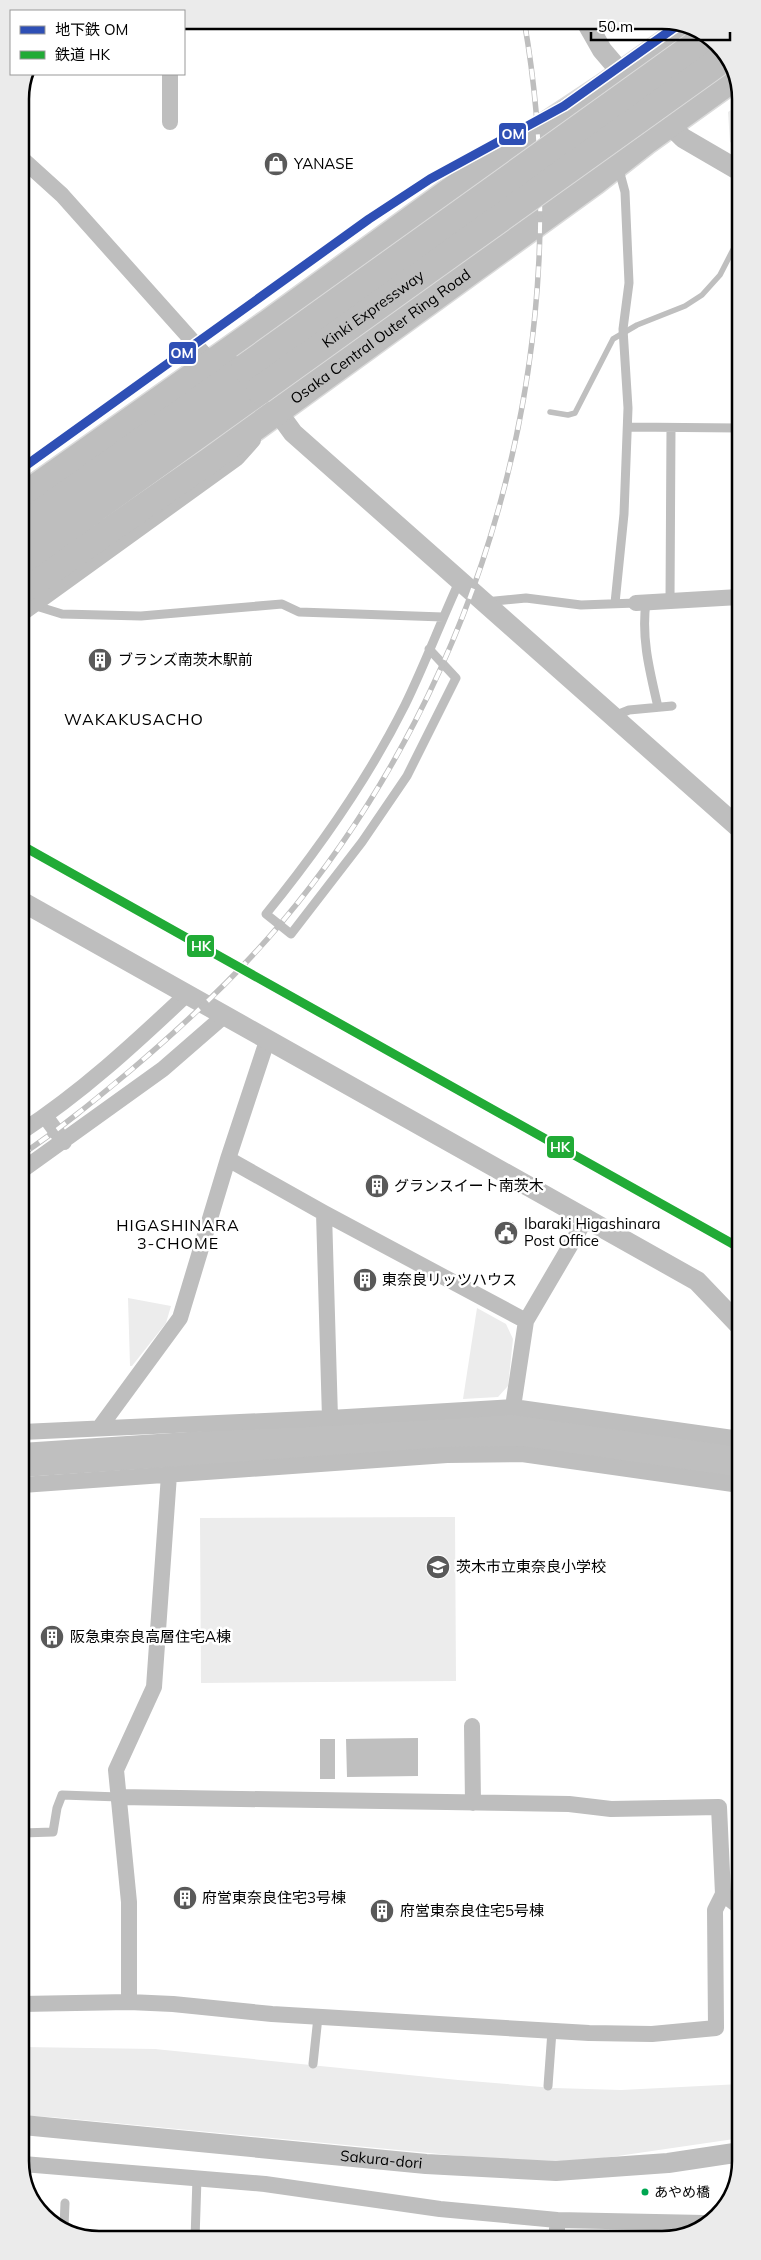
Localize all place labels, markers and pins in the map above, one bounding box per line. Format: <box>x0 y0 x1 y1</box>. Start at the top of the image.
shop icon: YANASE <box>263 151 289 177</box>
place label: YANASE <box>293 154 354 173</box>
building icon: ブランズ南茨木駅前 <box>87 647 113 673</box>
place label: ブランズ南茨木駅前 <box>118 650 253 669</box>
building icon: グランスイート南茨木 <box>364 1173 390 1199</box>
place label: グランスイート南茨木 <box>394 1176 544 1195</box>
place label: Ibaraki Higashinara Post Office <box>524 1214 661 1250</box>
public building icon: Ibaraki Higashinara Post Office <box>493 1220 519 1246</box>
building icon: 東奈良リッツハウス <box>352 1267 378 1293</box>
place label: 東奈良リッツハウス <box>382 1270 517 1289</box>
school or university icon: 茨木市立東奈良小学校 <box>425 1554 451 1580</box>
place label: 茨木市立東奈良小学校 <box>456 1557 606 1576</box>
building icon: 阪急東奈良高層住宅A棟 <box>39 1624 65 1650</box>
place label: 阪急東奈良高層住宅A棟 <box>70 1627 231 1646</box>
building icon: 府営東奈良住宅3号棟 <box>172 1885 198 1911</box>
place label: 府営東奈良住宅3号棟 <box>202 1888 346 1907</box>
building icon: 府営東奈良住宅5号棟 <box>369 1898 395 1924</box>
place label: 府営東奈良住宅5号棟 <box>400 1901 544 1920</box>
place label: あやめ橋 <box>654 2183 710 2201</box>
marker: あやめ橋 <box>640 2187 650 2197</box>

